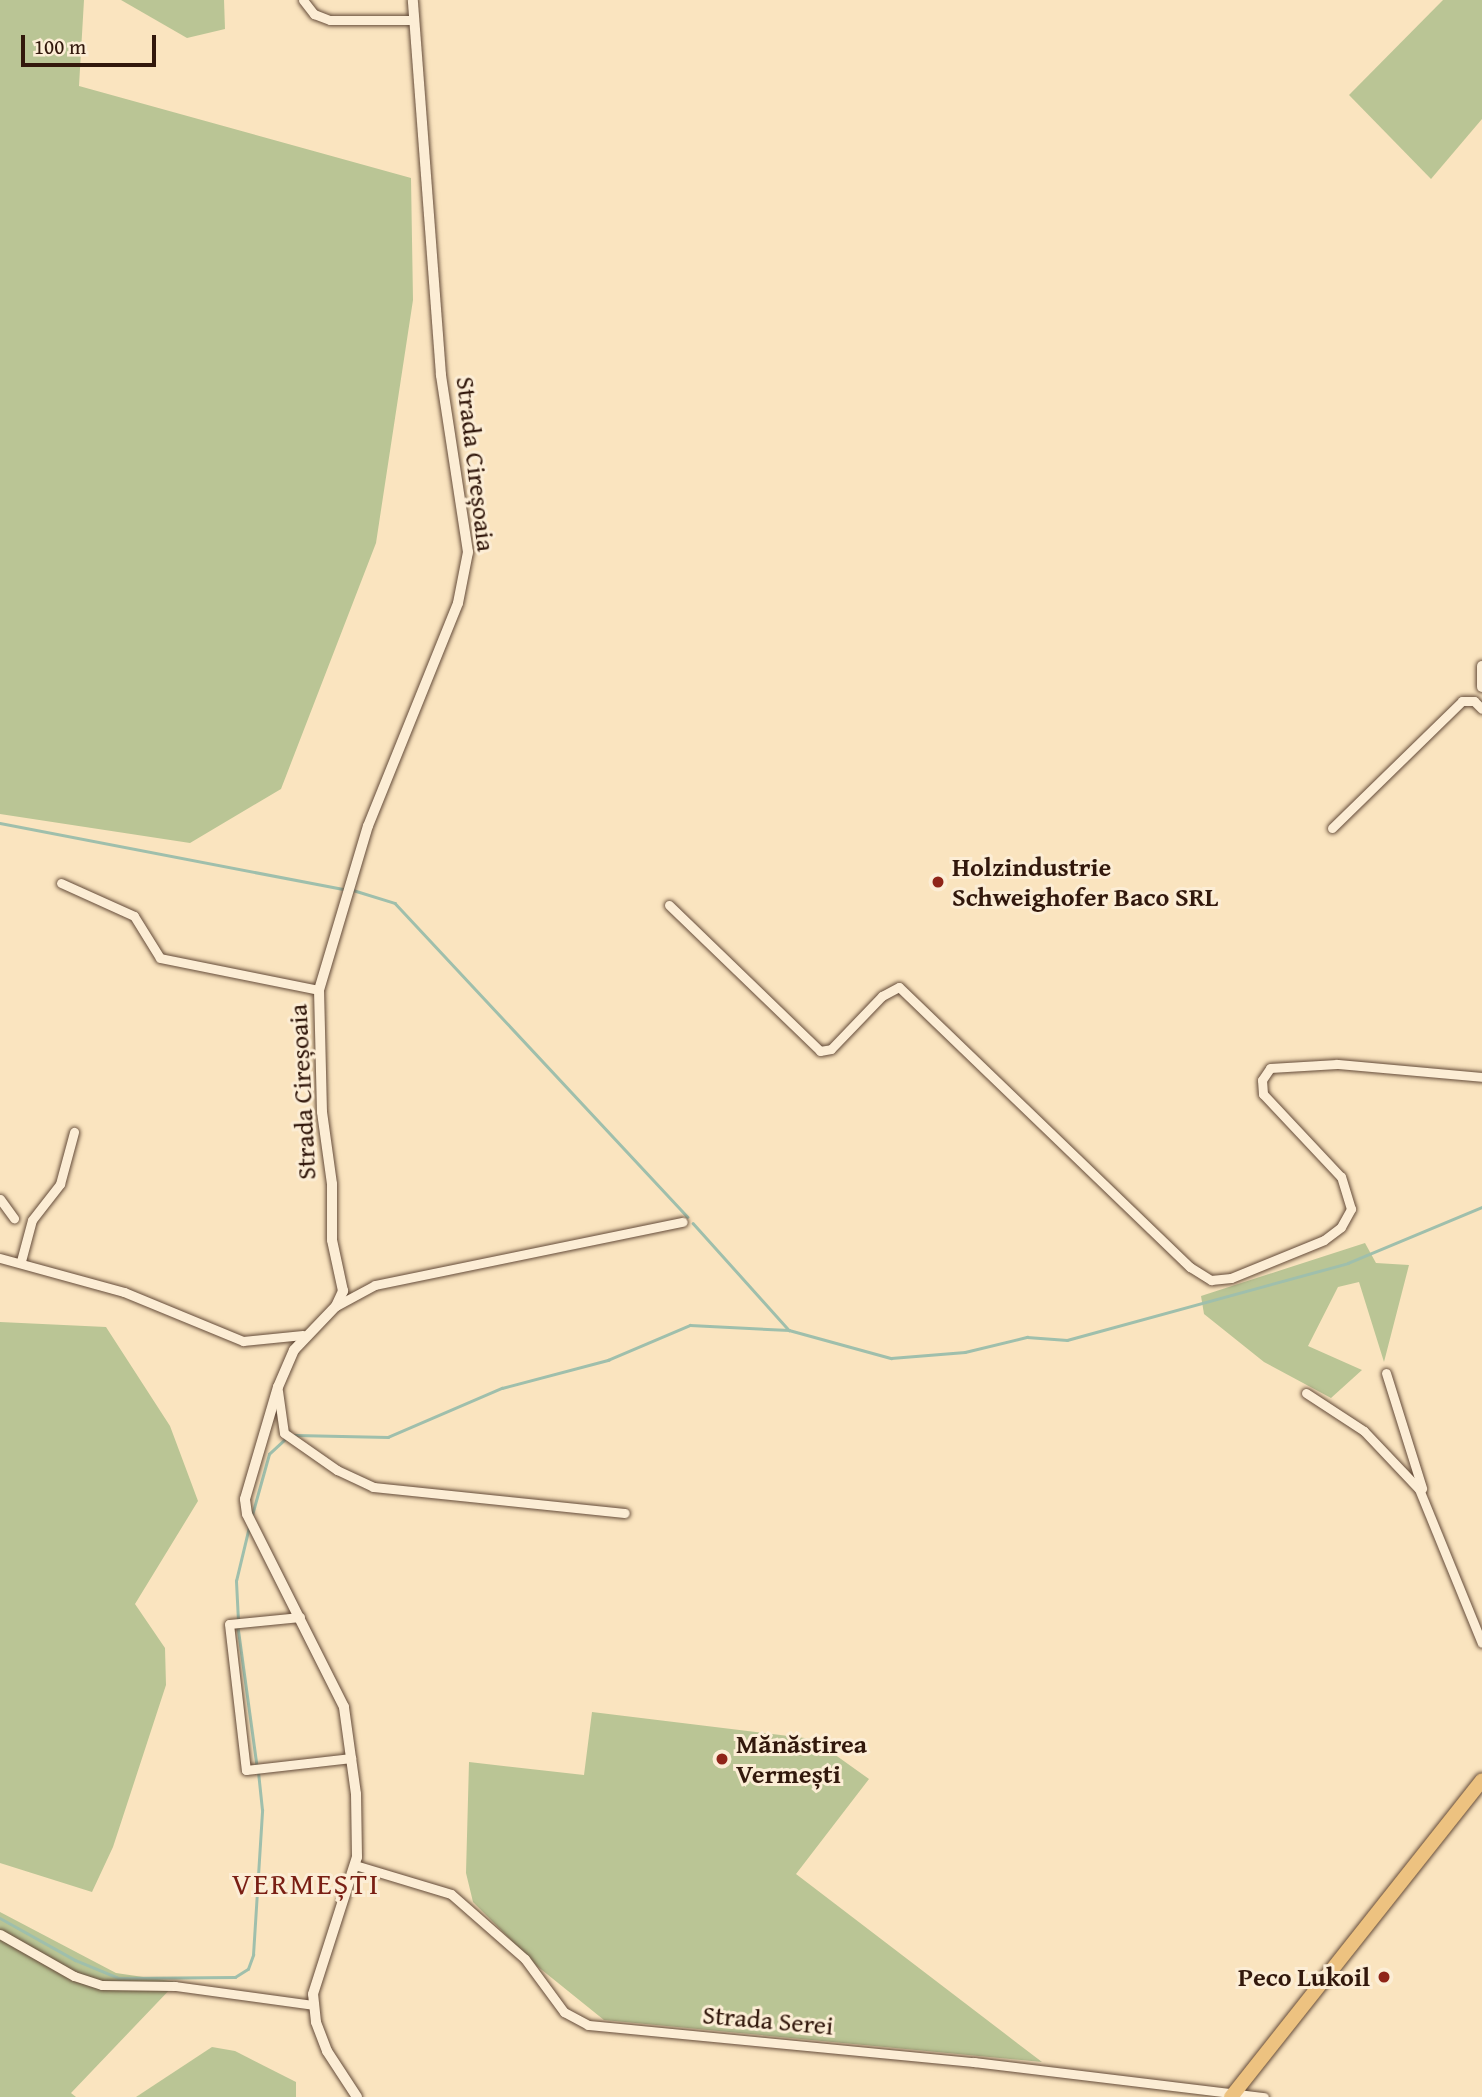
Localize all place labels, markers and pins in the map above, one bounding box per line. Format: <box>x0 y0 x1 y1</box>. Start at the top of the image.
place label: Holzindustrie Schweighofer Baco SRL <box>952 851 1218 912</box>
marker: Holzindustrie Schweighofer Baco SRL <box>930 874 946 890</box>
place label: Mănăstirea Vermești <box>736 1728 867 1790</box>
marker: Mănăstirea Vermești <box>714 1751 730 1767</box>
place label: Peco Lukoil <box>1238 1961 1370 1993</box>
marker: Peco Lukoil <box>1376 1969 1392 1985</box>

